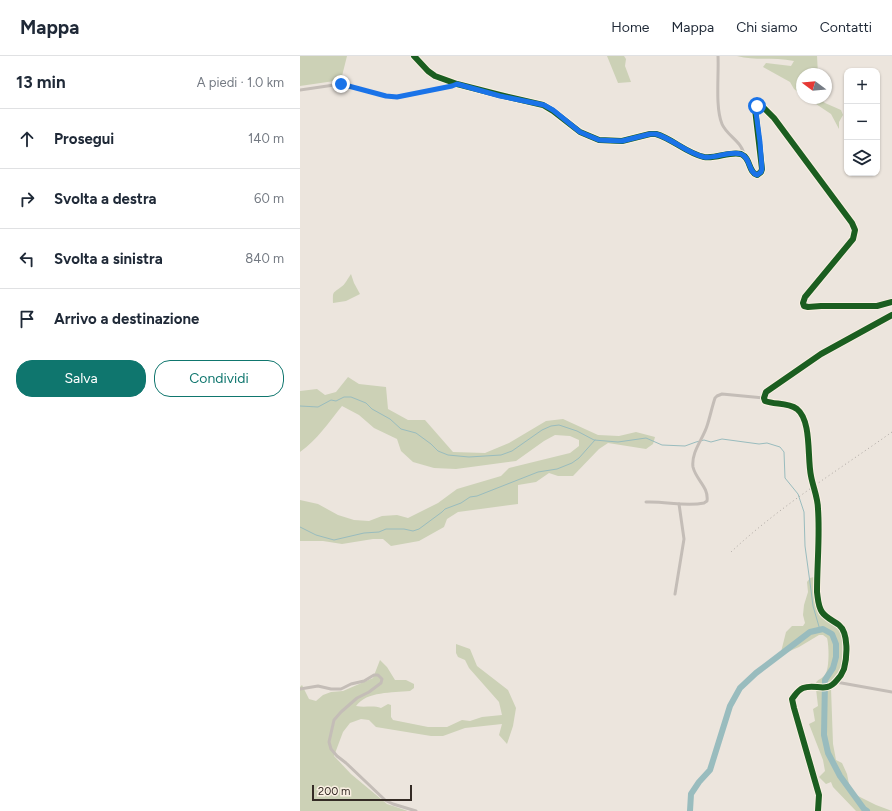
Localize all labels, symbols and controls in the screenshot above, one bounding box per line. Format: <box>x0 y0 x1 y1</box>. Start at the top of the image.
text: Mappa <box>20 16 79 39</box>
text: Home <box>611 19 650 36</box>
text: Mappa <box>672 19 714 36</box>
text: Chi siamo <box>736 19 798 36</box>
text: Contatti <box>820 19 872 36</box>
north arrow <box>796 68 832 104</box>
map controls <box>844 68 880 176</box>
button: + <box>844 68 880 104</box>
text: 13 min <box>16 72 66 92</box>
text: A piedi · 1.0 km <box>197 75 284 90</box>
route end <box>332 75 350 93</box>
route start <box>748 97 766 115</box>
button: − <box>844 104 880 140</box>
icon: ahead <box>16 128 38 150</box>
text: Prosegui <box>54 130 114 148</box>
text: 140 m <box>248 131 284 146</box>
button: layers <box>844 140 880 176</box>
icon: right <box>16 188 38 210</box>
text: Svolta a destra <box>54 190 157 208</box>
text: 60 m <box>254 191 284 206</box>
icon: left <box>16 248 38 270</box>
text: Svolta a sinistra <box>54 250 163 268</box>
text: 840 m <box>245 251 284 266</box>
icon: arrive <box>16 308 38 330</box>
text: Arrivo a destinazione <box>54 310 199 328</box>
button: Salva <box>16 360 146 397</box>
button: Condividi <box>154 360 284 397</box>
scale bar <box>312 783 412 802</box>
text: 200 m <box>318 785 350 798</box>

